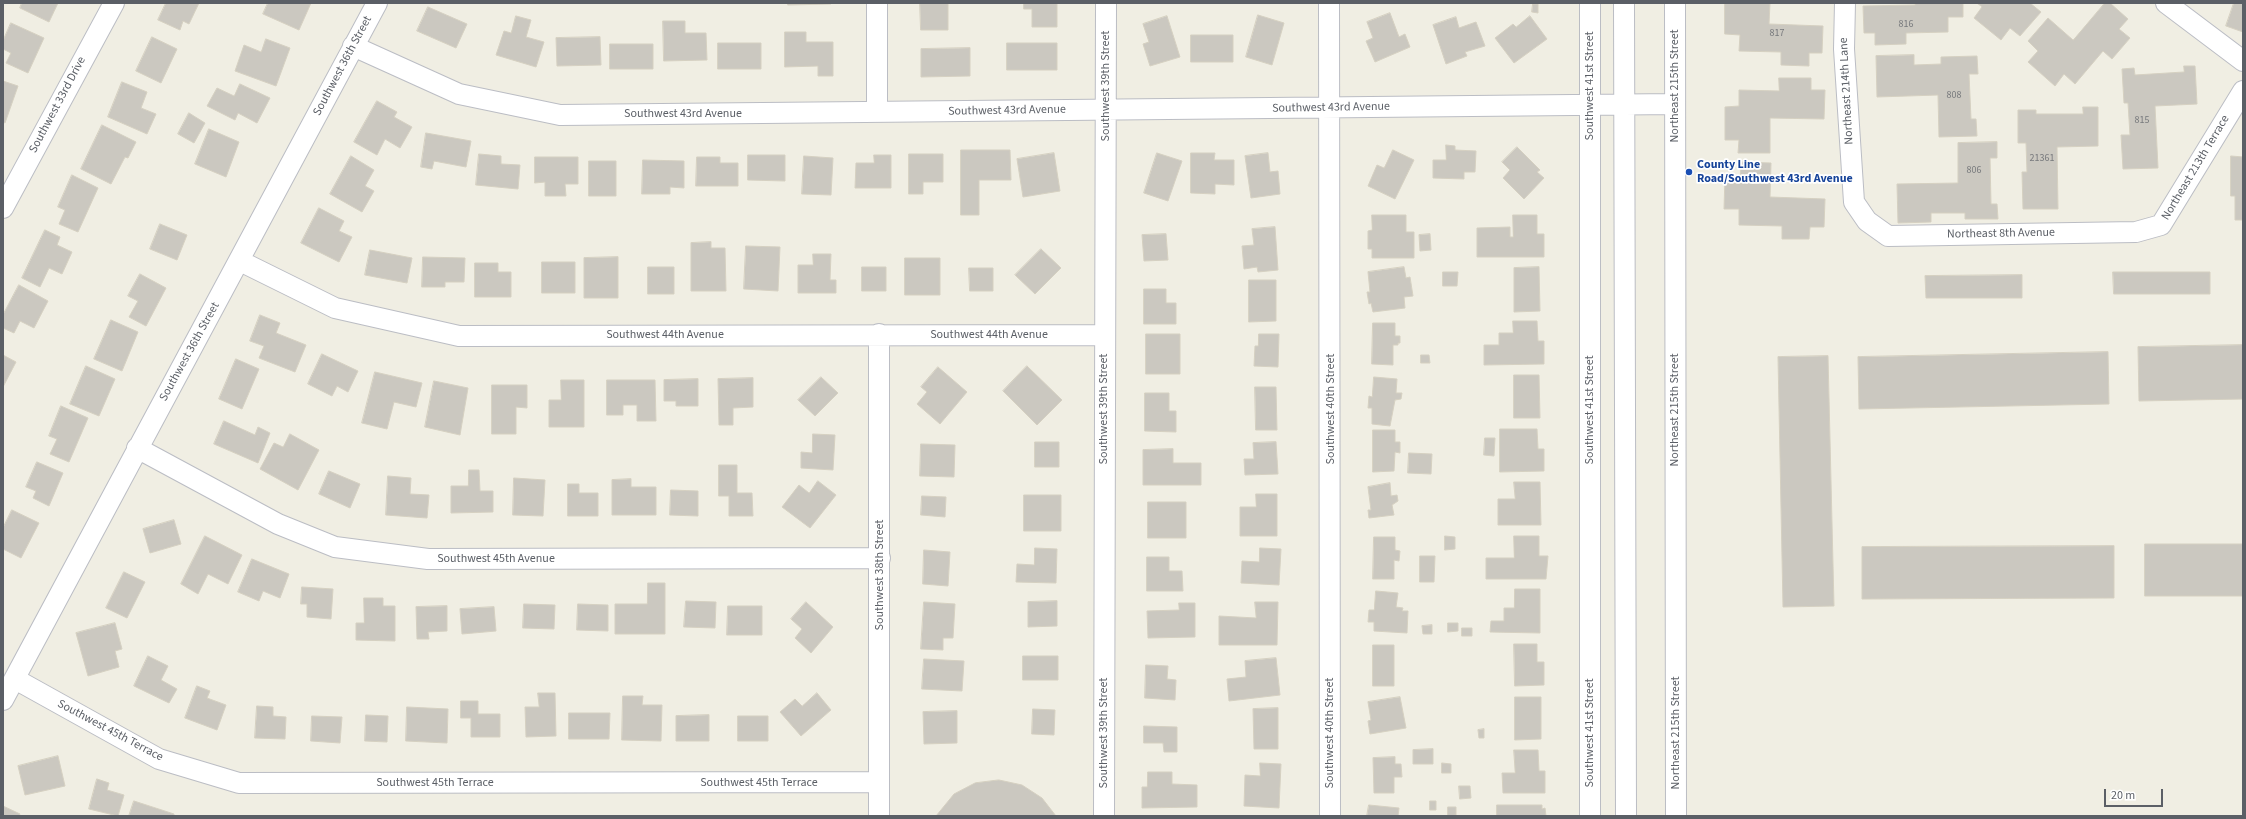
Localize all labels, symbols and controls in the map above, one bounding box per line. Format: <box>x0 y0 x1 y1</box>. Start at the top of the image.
street label: Southwest 36th Street <box>311 14 375 118</box>
house number: 816 <box>1899 19 1913 31</box>
house number: 817 <box>1770 28 1784 40</box>
street label: Northeast 215th Street <box>1668 29 1682 143</box>
street label: Southwest 39th Street <box>1099 31 1113 141</box>
street label: Southwest 41st Street <box>1583 31 1597 141</box>
street label: Northeast 214th Lane <box>1837 37 1857 145</box>
street label: Southwest 33rd Drive <box>27 54 89 156</box>
house number: 808 <box>1947 90 1961 102</box>
street label: Southwest 43rd Avenue <box>1272 100 1390 116</box>
street label: Southwest 43rd Avenue <box>948 103 1066 119</box>
street label: Southwest 43rd Avenue <box>624 107 742 121</box>
street label: Northeast 213th Terrace <box>2159 113 2233 223</box>
house number: 815 <box>2135 115 2149 127</box>
house number: 21361 <box>2030 153 2054 165</box>
place label: County Line Road/Southwest 43rd Avenue <box>1697 158 1853 186</box>
house number: 806 <box>1967 165 1981 177</box>
marker: County Line Road/Southwest 43rd Avenue <box>1684 167 1694 177</box>
street label: Northeast 8th Avenue <box>1947 226 2055 242</box>
street label: Southwest 36th Street <box>157 300 223 404</box>
street label: Southwest 44th Avenue <box>606 328 724 342</box>
street label: Southwest 44th Avenue <box>930 328 1048 342</box>
street label: Northeast 215th Street <box>1668 353 1682 467</box>
street label: Southwest 39th Street <box>1097 354 1111 464</box>
street label: Southwest 40th Street <box>1324 354 1338 464</box>
street label: Southwest 41st Street <box>1583 355 1597 465</box>
street label: Southwest 38th Street <box>873 520 887 630</box>
street label: Southwest 45th Avenue <box>437 552 555 566</box>
street label: Northeast 215th Street <box>1669 676 1683 790</box>
street label: Southwest 39th Street <box>1097 678 1111 788</box>
street label: Southwest 40th Street <box>1323 678 1337 788</box>
street label: Southwest 41st Street <box>1583 678 1597 788</box>
street label: Southwest 45th Terrace <box>55 697 165 765</box>
street label: Southwest 45th Terrace <box>376 776 494 790</box>
street label: Southwest 45th Terrace <box>700 776 818 790</box>
scale bar <box>2106 781 2165 807</box>
text: 20 m <box>2111 787 2135 804</box>

